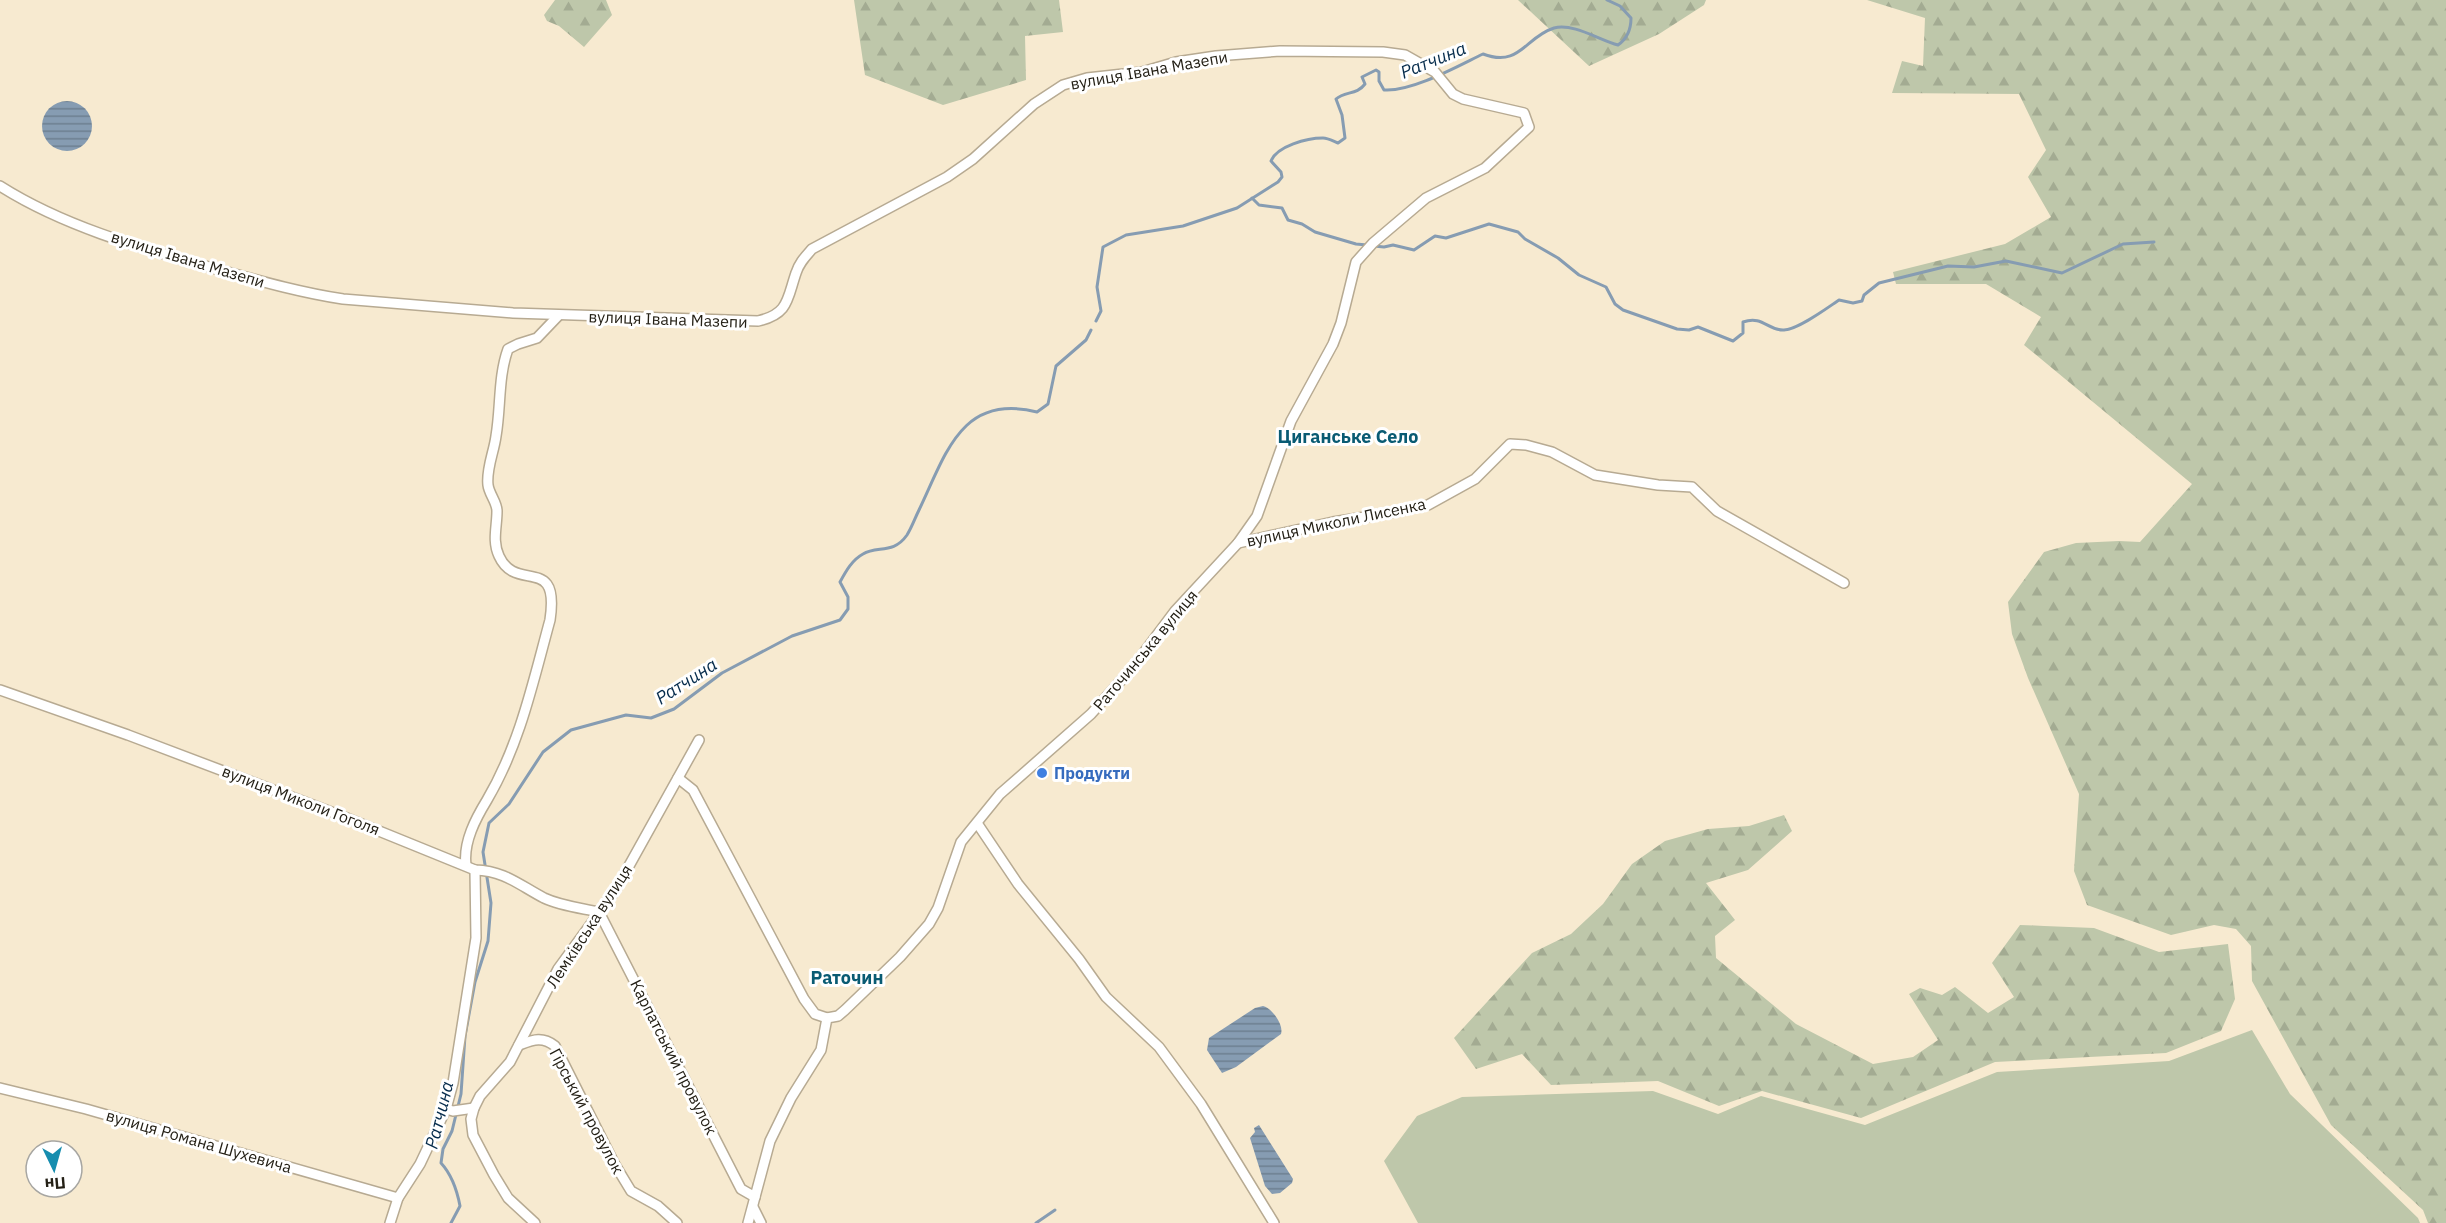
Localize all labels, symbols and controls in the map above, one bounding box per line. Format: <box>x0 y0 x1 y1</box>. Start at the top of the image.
water label: Ратчина <box>1397 36 1469 84</box>
street label: вулиця Івана Мазепи <box>1069 46 1229 94</box>
street label: вулиця Івана Мазепи <box>109 226 267 292</box>
street label: вулиця Івана Мазепи <box>588 306 748 332</box>
district label: Циганське Село <box>1277 425 1419 448</box>
street label: вулиця Миколи Лисенка <box>1245 493 1428 551</box>
street label: Раточинська вулиця <box>1088 585 1202 715</box>
water label: Ратчина <box>651 653 721 709</box>
street label: вулиця Миколи Гоголя <box>219 761 383 839</box>
place label: Продукти <box>1054 763 1130 783</box>
marker: Продукти <box>1035 766 1049 780</box>
street label: Лемківська вулиця <box>542 861 636 991</box>
district label: Раточин <box>811 966 883 989</box>
street label: Карпатський провулок <box>626 976 722 1138</box>
street label: Гірський провулок <box>545 1045 629 1177</box>
water label: Ратчина <box>420 1079 458 1151</box>
street label: вулиця Романа Шухевича <box>104 1105 295 1177</box>
north arrow <box>24 1139 84 1199</box>
text: Пн <box>44 1173 67 1195</box>

